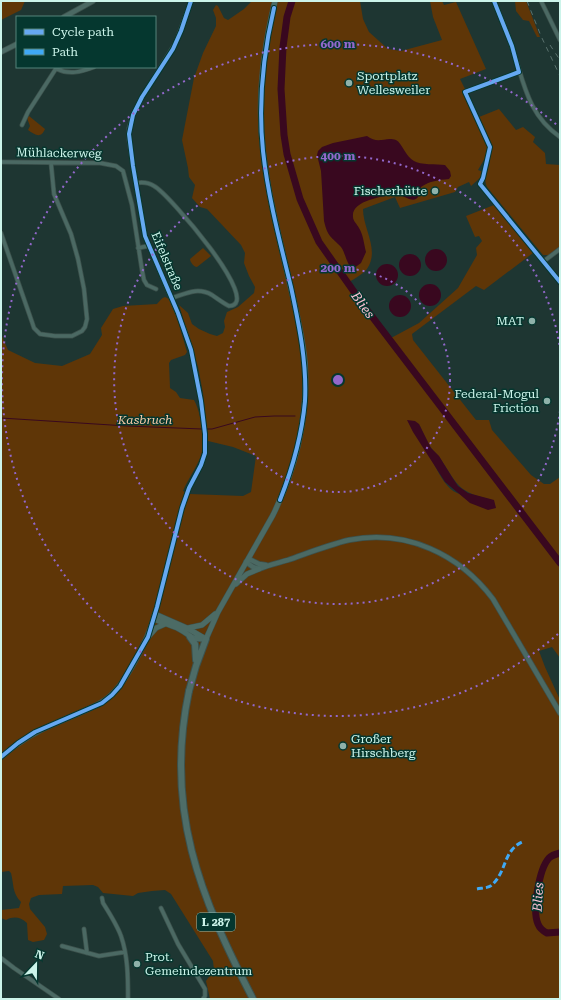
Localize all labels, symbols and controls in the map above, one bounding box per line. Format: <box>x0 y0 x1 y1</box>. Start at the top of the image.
legend <box>16 16 156 68</box>
text: Cycle path <box>52 25 114 39</box>
text: 600 m <box>321 37 356 51</box>
text: Path <box>52 45 78 59</box>
place label: Sportplatz Wellesweiler <box>357 69 430 97</box>
marker: Sportplatz Wellesweiler <box>344 78 354 88</box>
street label: Mühlackerweg <box>16 145 102 161</box>
text: 400 m <box>321 149 356 163</box>
place label: Fischerhütte <box>354 184 427 198</box>
marker: Fischerhütte <box>430 186 440 196</box>
street label: Eifelstraße <box>148 230 186 293</box>
text: 200 m <box>321 261 356 275</box>
water label: Blies <box>348 288 378 321</box>
place label: MAT <box>497 314 524 328</box>
marker: MAT <box>527 316 537 326</box>
centre of rings <box>331 373 345 387</box>
place label: Federal-Mogul Friction <box>454 387 539 415</box>
marker: Federal-Mogul Friction <box>542 396 552 406</box>
park label: Kasbruch <box>117 413 172 427</box>
place label: Großer Hirschberg <box>351 732 416 760</box>
marker: Großer Hirschberg <box>338 741 348 751</box>
water label: Blies <box>529 882 547 913</box>
road number: L 287 <box>197 913 235 931</box>
north arrow <box>16 944 56 984</box>
text: N <box>33 948 46 963</box>
place label: Prot. Gemeindezentrum <box>145 950 252 978</box>
marker: Prot. Gemeindezentrum <box>132 959 142 969</box>

